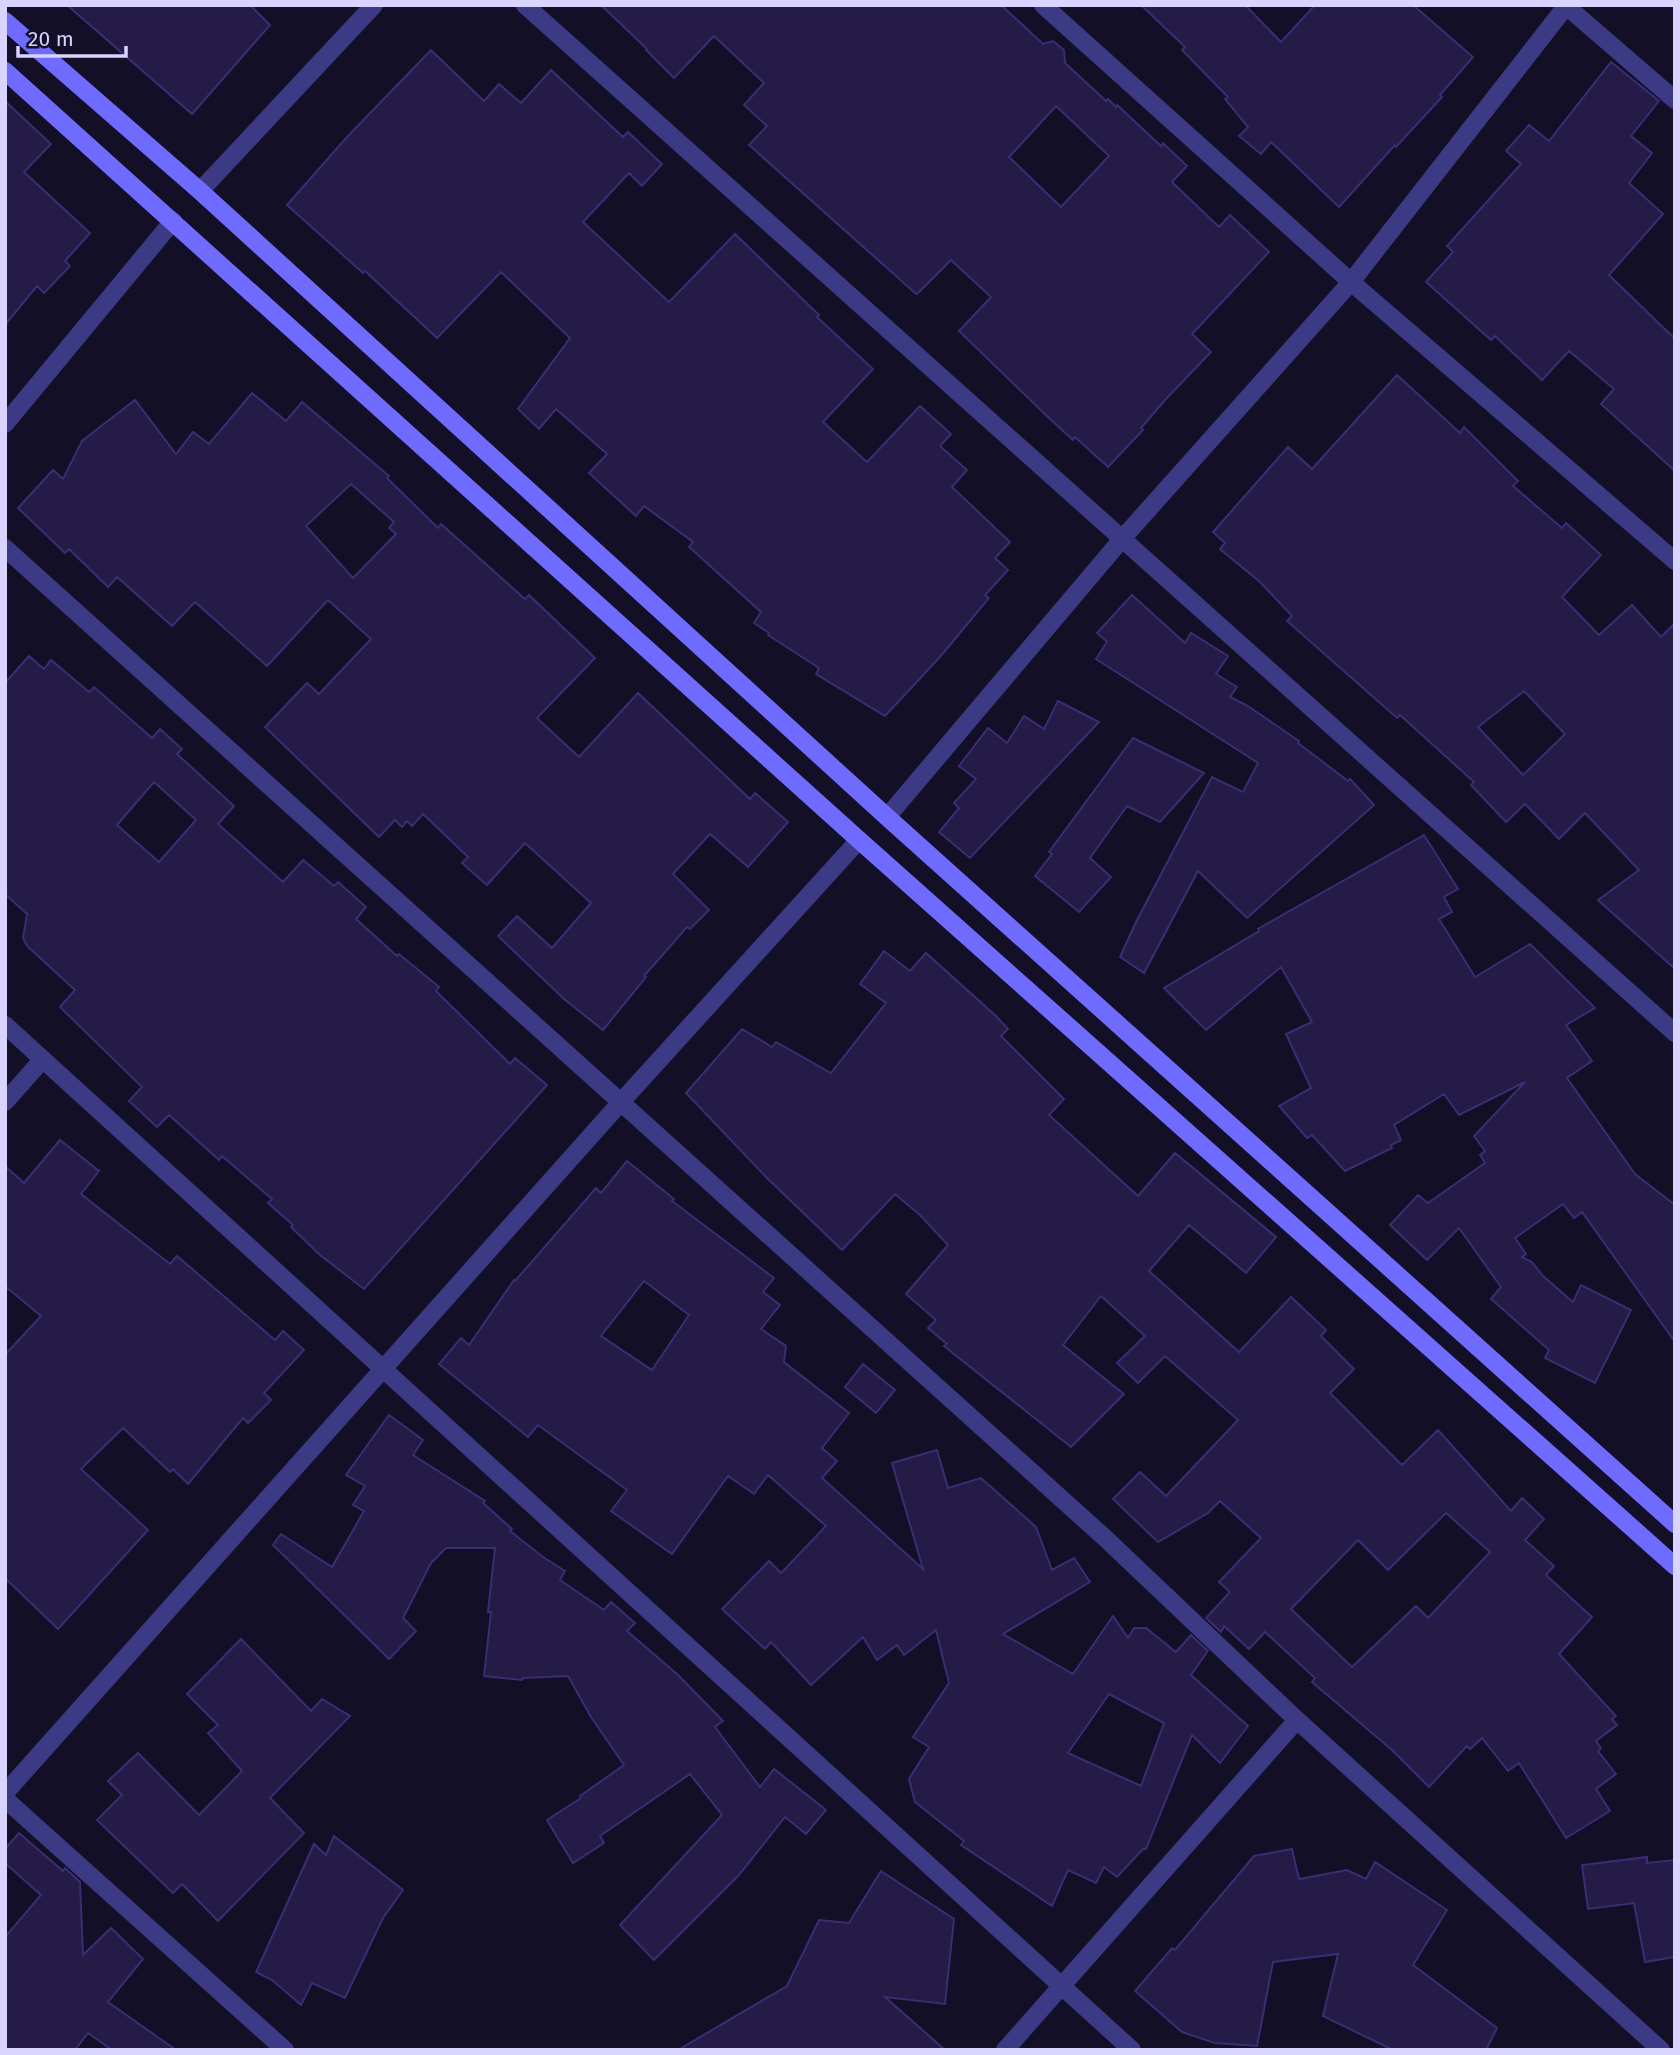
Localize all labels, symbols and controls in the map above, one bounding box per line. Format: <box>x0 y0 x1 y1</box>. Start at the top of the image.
scale bar <box>18 14 126 58</box>
text: 20 m <box>28 26 74 52</box>

